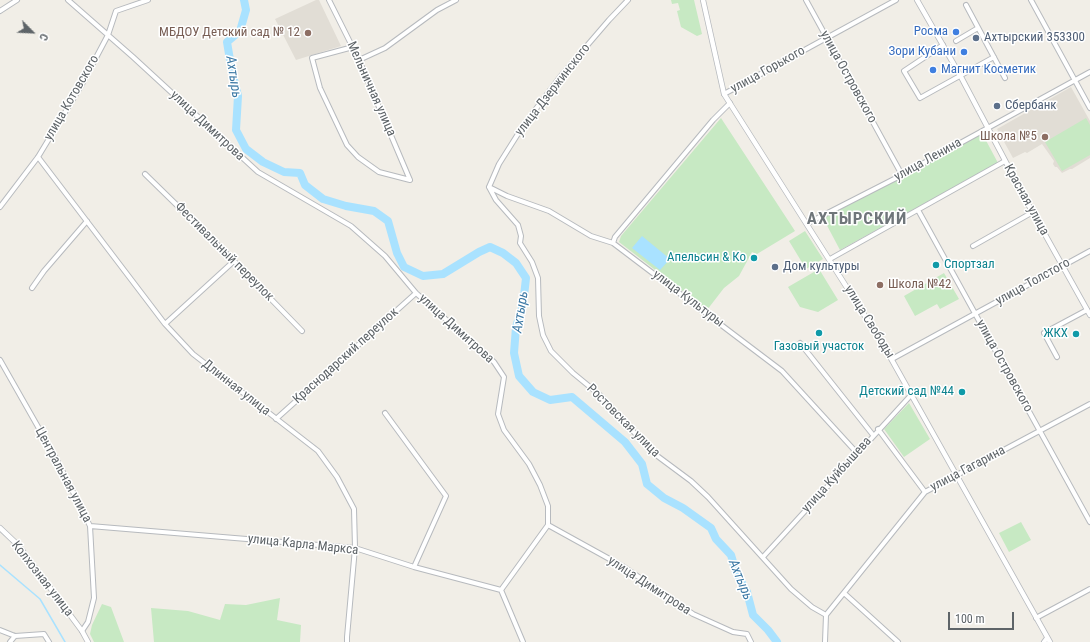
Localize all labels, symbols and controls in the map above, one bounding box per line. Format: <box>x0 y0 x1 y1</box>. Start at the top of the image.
north arrow <box>12 12 52 52</box>
place label: Росма <box>914 24 948 40</box>
place label: МБДОУ Детский сад № 12 <box>159 25 300 41</box>
marker: Росма <box>951 27 961 37</box>
marker: МБДОУ Детский сад № 12 <box>303 28 313 38</box>
street label: улица Островского <box>816 28 880 126</box>
place label: Ахтырский 353300 <box>984 30 1085 46</box>
text: С <box>36 32 51 43</box>
marker: Ахтырский 353300 <box>971 33 981 43</box>
street label: Мельничная улица <box>343 39 399 139</box>
street label: улица Дзержинского <box>512 41 594 139</box>
street label: улица Горького <box>728 43 808 97</box>
place label: Зори Кубани <box>889 44 956 60</box>
marker: Зори Кубани <box>959 47 969 57</box>
street label: улица Котовского <box>41 52 103 144</box>
water label: Ахтырь <box>221 55 245 99</box>
place label: Магнит Косметик <box>941 62 1036 78</box>
marker: Магнит Косметик <box>928 65 938 75</box>
street label: улица Димитрова <box>167 88 247 164</box>
place label: Сбербанк <box>1005 98 1057 114</box>
marker: Сбербанк <box>992 101 1002 111</box>
place label: Школа №5 <box>980 129 1037 145</box>
marker: Школа №5 <box>1040 132 1050 142</box>
street label: улица Ленина <box>892 135 964 185</box>
street label: Красная улица <box>1000 162 1052 238</box>
street label: Фестивальный переулок <box>171 199 277 305</box>
district label: АХТЫРСКИЙ <box>807 210 907 230</box>
place label: Апельсин & Ко <box>667 250 746 266</box>
marker: Апельсин & Ко <box>749 253 759 263</box>
street label: улица Толстого <box>993 255 1073 309</box>
place label: Спортзал <box>944 257 995 273</box>
place label: Дом культуры <box>783 259 860 275</box>
marker: Спортзал <box>931 260 941 270</box>
marker: Дом культуры <box>770 262 780 272</box>
street label: улица Культуры <box>649 267 727 331</box>
place label: Школа №42 <box>888 277 951 293</box>
marker: Школа №42 <box>875 280 885 290</box>
street label: улица Свободы <box>840 283 898 361</box>
water label: Ахтырь <box>509 290 533 334</box>
street label: улица Димитрова <box>415 291 497 367</box>
street label: Краснодарский переулок <box>290 305 402 407</box>
street label: улица Островского <box>972 317 1036 415</box>
place label: ЖКХ <box>1043 326 1068 342</box>
marker: Газовый участок <box>814 328 824 338</box>
marker: ЖКХ <box>1071 329 1081 339</box>
place label: Газовый участок <box>774 339 864 355</box>
street label: Длинная улица <box>199 357 273 419</box>
street label: Ростовская улица <box>583 381 663 461</box>
place label: Детский сад №44 <box>859 384 954 400</box>
marker: Детский сад №44 <box>957 387 967 397</box>
street label: Центральная улица <box>31 425 95 525</box>
street label: улица Куйбышева <box>799 434 875 516</box>
street label: улица Гагарина <box>928 443 1008 495</box>
street label: улица Карла Маркса <box>247 531 359 559</box>
street label: Колхозная улица <box>8 538 76 620</box>
street label: улица Димитрова <box>605 553 693 619</box>
water label: Ахтырь <box>724 557 756 603</box>
scale bar <box>950 604 1016 630</box>
text: 100 m <box>955 612 985 626</box>

